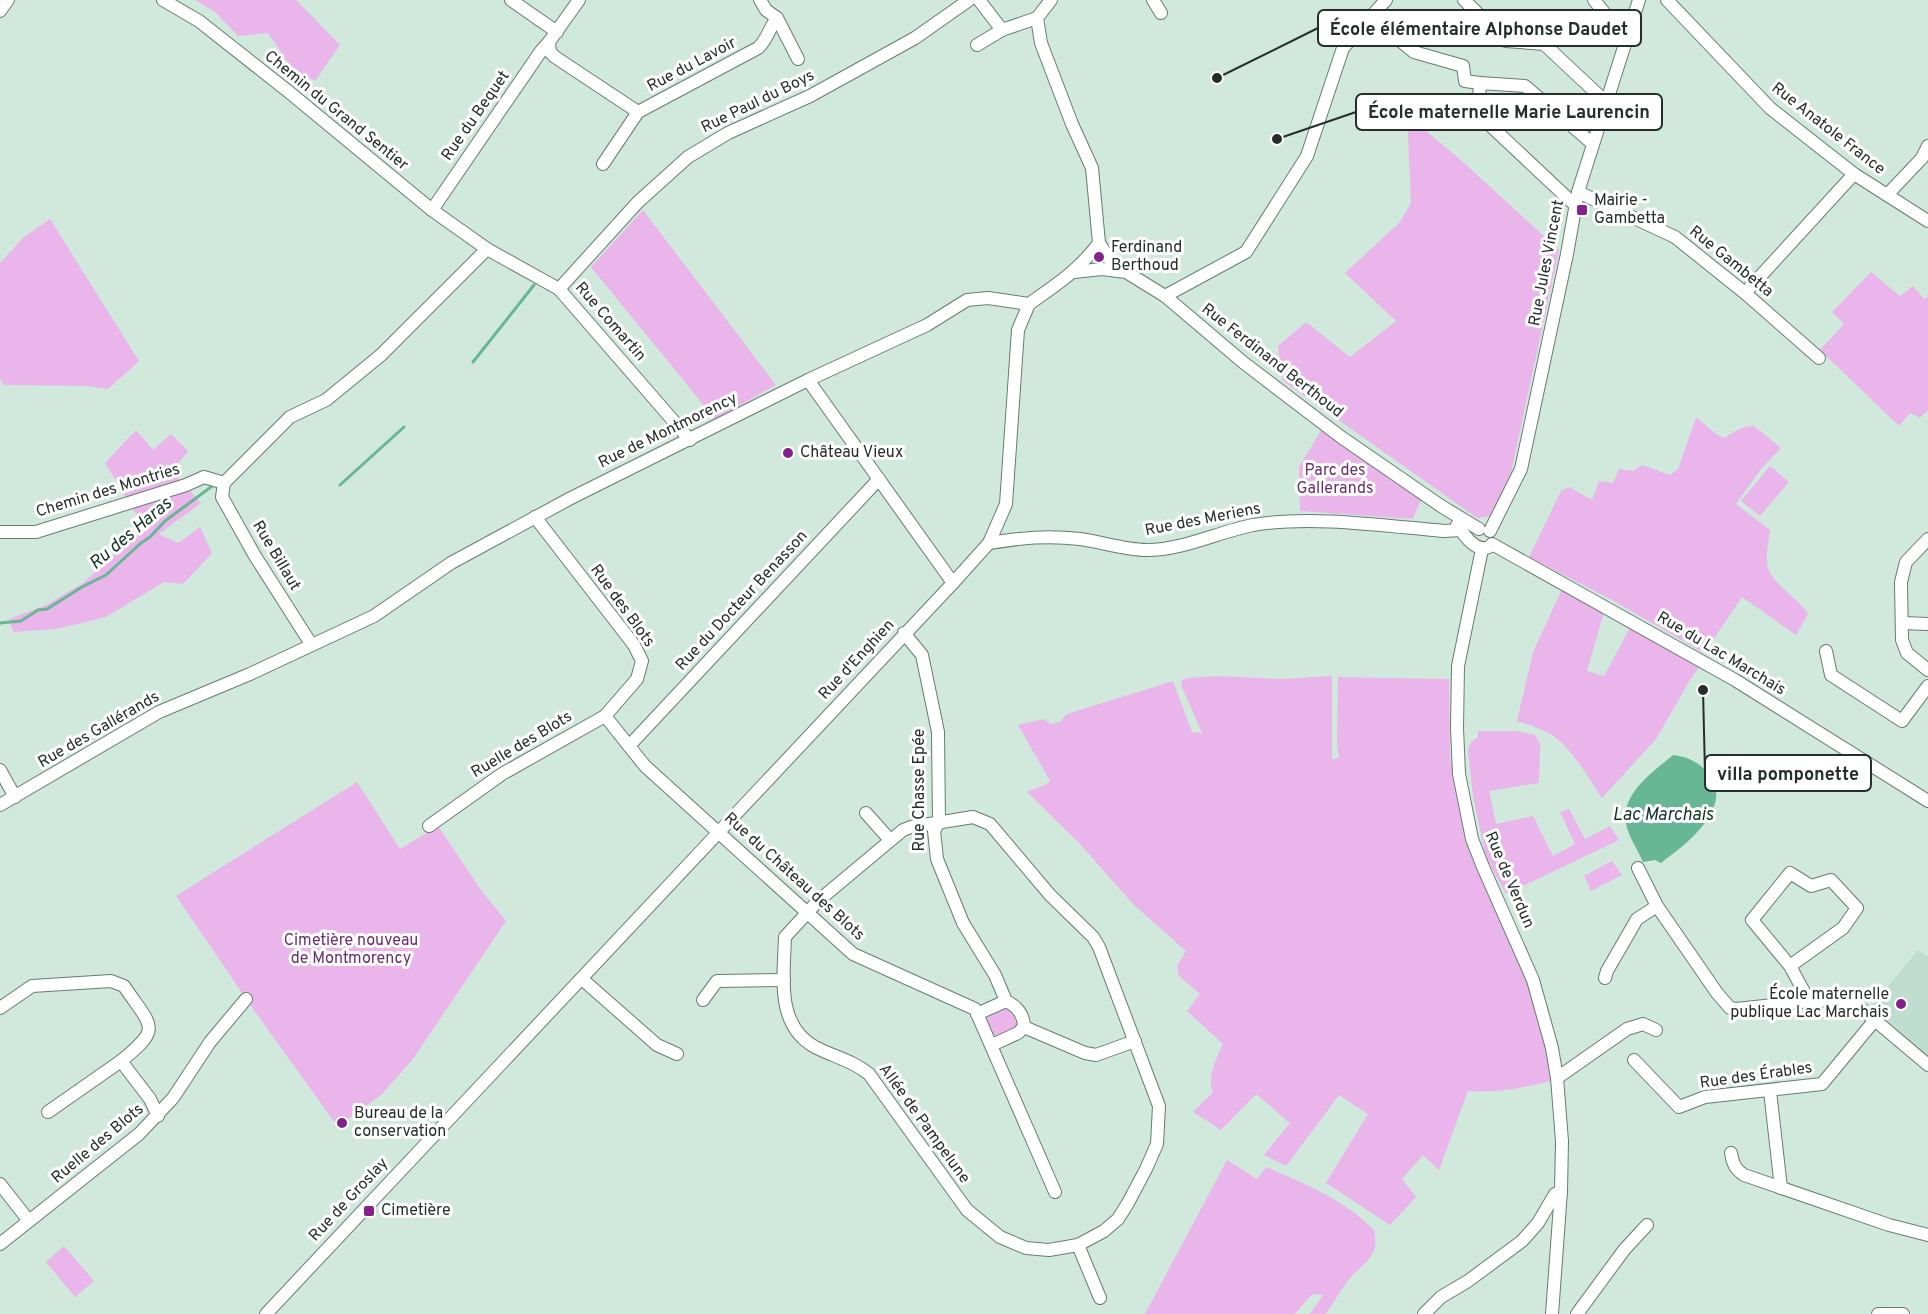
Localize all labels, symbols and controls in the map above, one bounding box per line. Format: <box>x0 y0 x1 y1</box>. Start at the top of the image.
callout: École élémentaire Alphonse Daudet <box>1318 10 1641 46</box>
text: École élémentaire Alphonse Daudet <box>1330 17 1628 42</box>
street label: Rue du Lavoir <box>644 33 740 97</box>
street label: Chemin du Grand Sentier <box>260 47 412 175</box>
street label: Rue Paul du Boys <box>698 66 818 138</box>
street label: Rue du Bequet <box>438 67 514 165</box>
street label: Rue Anatole France <box>1767 78 1889 180</box>
callout: École maternelle Marie Laurencin <box>1356 94 1662 130</box>
text: École maternelle Marie Laurencin <box>1368 100 1650 125</box>
place label: Mairie - Gambetta <box>1594 191 1665 229</box>
street label: Rue Jules Vincent <box>1525 198 1569 328</box>
marker: Mairie - Gambetta <box>1575 203 1589 217</box>
street label: Rue Gambetta <box>1685 222 1777 302</box>
place label: Ferdinand Berthoud <box>1111 238 1182 276</box>
marker: Ferdinand Berthoud <box>1092 250 1106 264</box>
street label: Rue Comartin <box>570 278 650 366</box>
street label: Rue Ferdinand Berthoud <box>1197 299 1347 423</box>
street label: Rue de Montmorency <box>595 389 741 473</box>
place label: Château Vieux <box>800 443 903 463</box>
marker: Château Vieux <box>781 446 795 460</box>
street label: Chemin des Montries <box>34 460 182 522</box>
park label: Parc des Gallerands <box>1297 461 1373 499</box>
water label: Ru des Haras <box>85 492 178 575</box>
street label: Rue des Meriens <box>1143 499 1263 541</box>
street label: Rue Billaut <box>247 517 305 595</box>
street label: Rue du Docteur Benasson <box>672 527 812 675</box>
street label: Rue des Blots <box>585 561 659 651</box>
street label: Rue du Lac Marchais <box>1653 608 1789 700</box>
street label: Rue d'Enghien <box>815 616 899 704</box>
street label: Rue des Gallérands <box>35 687 163 773</box>
street label: Ruelle des Blots <box>468 707 576 783</box>
street label: Rue Chasse Epée <box>910 729 930 851</box>
callout: villa pomponette <box>1705 755 1871 791</box>
text: villa pomponette <box>1717 764 1859 787</box>
water label: Lac Marchais <box>1613 804 1714 827</box>
street label: Rue du Château des Blots <box>720 809 868 945</box>
street label: Rue de Verdun <box>1480 829 1538 931</box>
park label: Cimetière nouveau de Montmorency <box>284 931 418 969</box>
place label: École maternelle publique Lac Marchais <box>1730 983 1889 1023</box>
marker: École maternelle publique Lac Marchais <box>1894 997 1908 1011</box>
street label: Rue des Érables <box>1698 1056 1814 1094</box>
street label: Allée de Pampelune <box>874 1060 974 1188</box>
street label: Ruelle des Blots <box>48 1100 148 1188</box>
place label: Bureau de la conservation <box>354 1104 446 1142</box>
marker: Bureau de la conservation <box>335 1116 349 1130</box>
street label: Rue de Groslay <box>305 1154 393 1246</box>
place label: Cimetière <box>381 1201 451 1221</box>
marker: Cimetière <box>362 1204 376 1218</box>

